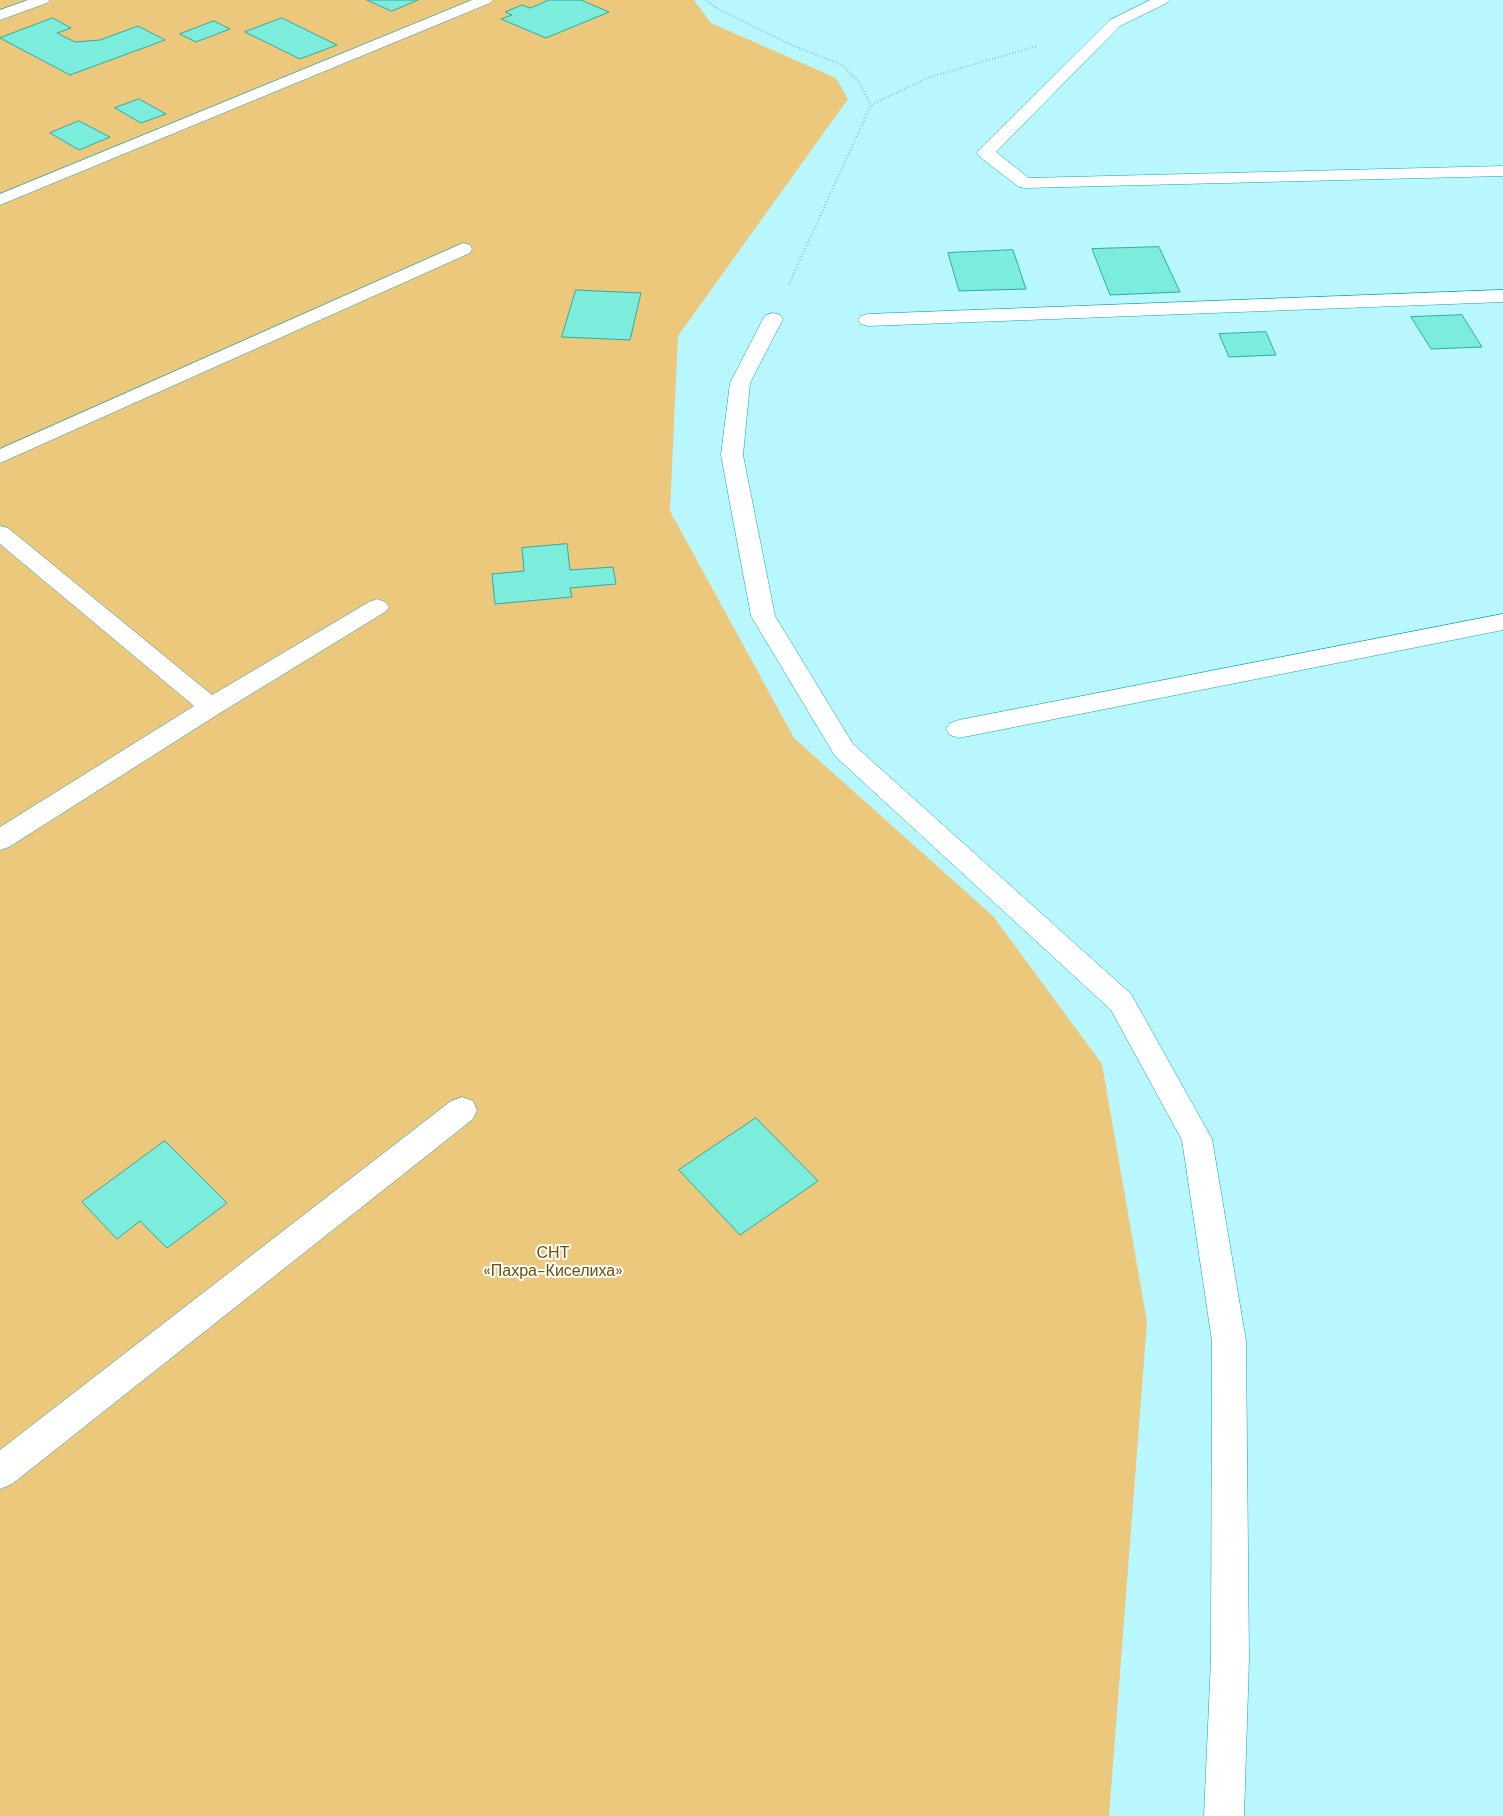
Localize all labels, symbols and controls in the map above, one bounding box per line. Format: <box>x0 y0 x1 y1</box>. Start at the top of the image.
park label: СНТ «Пахра-Киселиха» <box>484 1244 622 1282</box>

